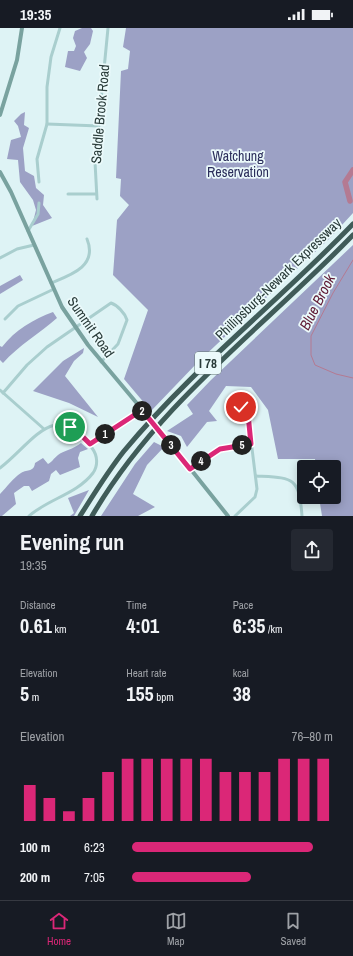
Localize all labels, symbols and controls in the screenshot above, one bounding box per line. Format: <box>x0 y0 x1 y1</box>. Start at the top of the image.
text: 19:35 <box>20 4 51 25</box>
street label: Saddle Brook Road <box>87 64 113 164</box>
park label: Watchung Reservation <box>207 147 269 181</box>
street label: Phillipsburg-Newark Expressway <box>211 214 345 344</box>
water label: Blue Brook <box>294 270 340 334</box>
street label: Summit Road <box>63 293 119 361</box>
road number: I 78 <box>195 352 221 374</box>
pin <box>224 390 258 424</box>
icon: check <box>230 396 252 418</box>
pin: 2 <box>132 401 152 421</box>
text: 2 <box>139 404 145 418</box>
pin <box>53 410 87 444</box>
icon: arrive <box>59 416 81 438</box>
pin: 1 <box>95 424 115 444</box>
text: 1 <box>102 427 108 441</box>
pin: 3 <box>161 435 181 455</box>
pin: 5 <box>232 435 252 455</box>
text: 3 <box>168 438 174 452</box>
text: 5 <box>239 438 245 452</box>
pin: 4 <box>191 451 211 471</box>
text: 4 <box>198 454 204 468</box>
map controls <box>297 460 341 504</box>
button: locate <box>297 460 341 504</box>
text: Evening run <box>20 527 124 557</box>
button: share <box>291 529 333 571</box>
text: 19:35 <box>20 557 47 574</box>
text: Distance <box>20 598 56 612</box>
text: Time <box>126 598 147 612</box>
text: Pace <box>233 598 253 612</box>
text: 0.61 <box>20 612 52 639</box>
text: 4:01 <box>126 612 159 639</box>
text: 6:35 <box>233 612 265 639</box>
text: km <box>52 622 66 636</box>
text: /km <box>265 622 283 636</box>
text: Elevation <box>20 666 58 680</box>
text: Heart rate <box>126 666 166 680</box>
text: kcal <box>233 666 249 680</box>
text: 5 <box>20 680 29 707</box>
text: 155 <box>126 680 154 707</box>
text: 38 <box>233 680 251 707</box>
text: m <box>29 690 39 704</box>
text: bpm <box>154 690 174 704</box>
text: Elevation <box>20 728 64 745</box>
text: 76–80 m <box>292 728 333 745</box>
text: 100 m <box>20 839 50 856</box>
text: 6:23 <box>84 839 105 856</box>
text: 200 m <box>20 869 50 886</box>
text: 7:05 <box>84 869 105 886</box>
tab: Home <box>47 910 71 948</box>
tab: Map <box>165 910 187 948</box>
tab: Saved <box>281 910 306 948</box>

